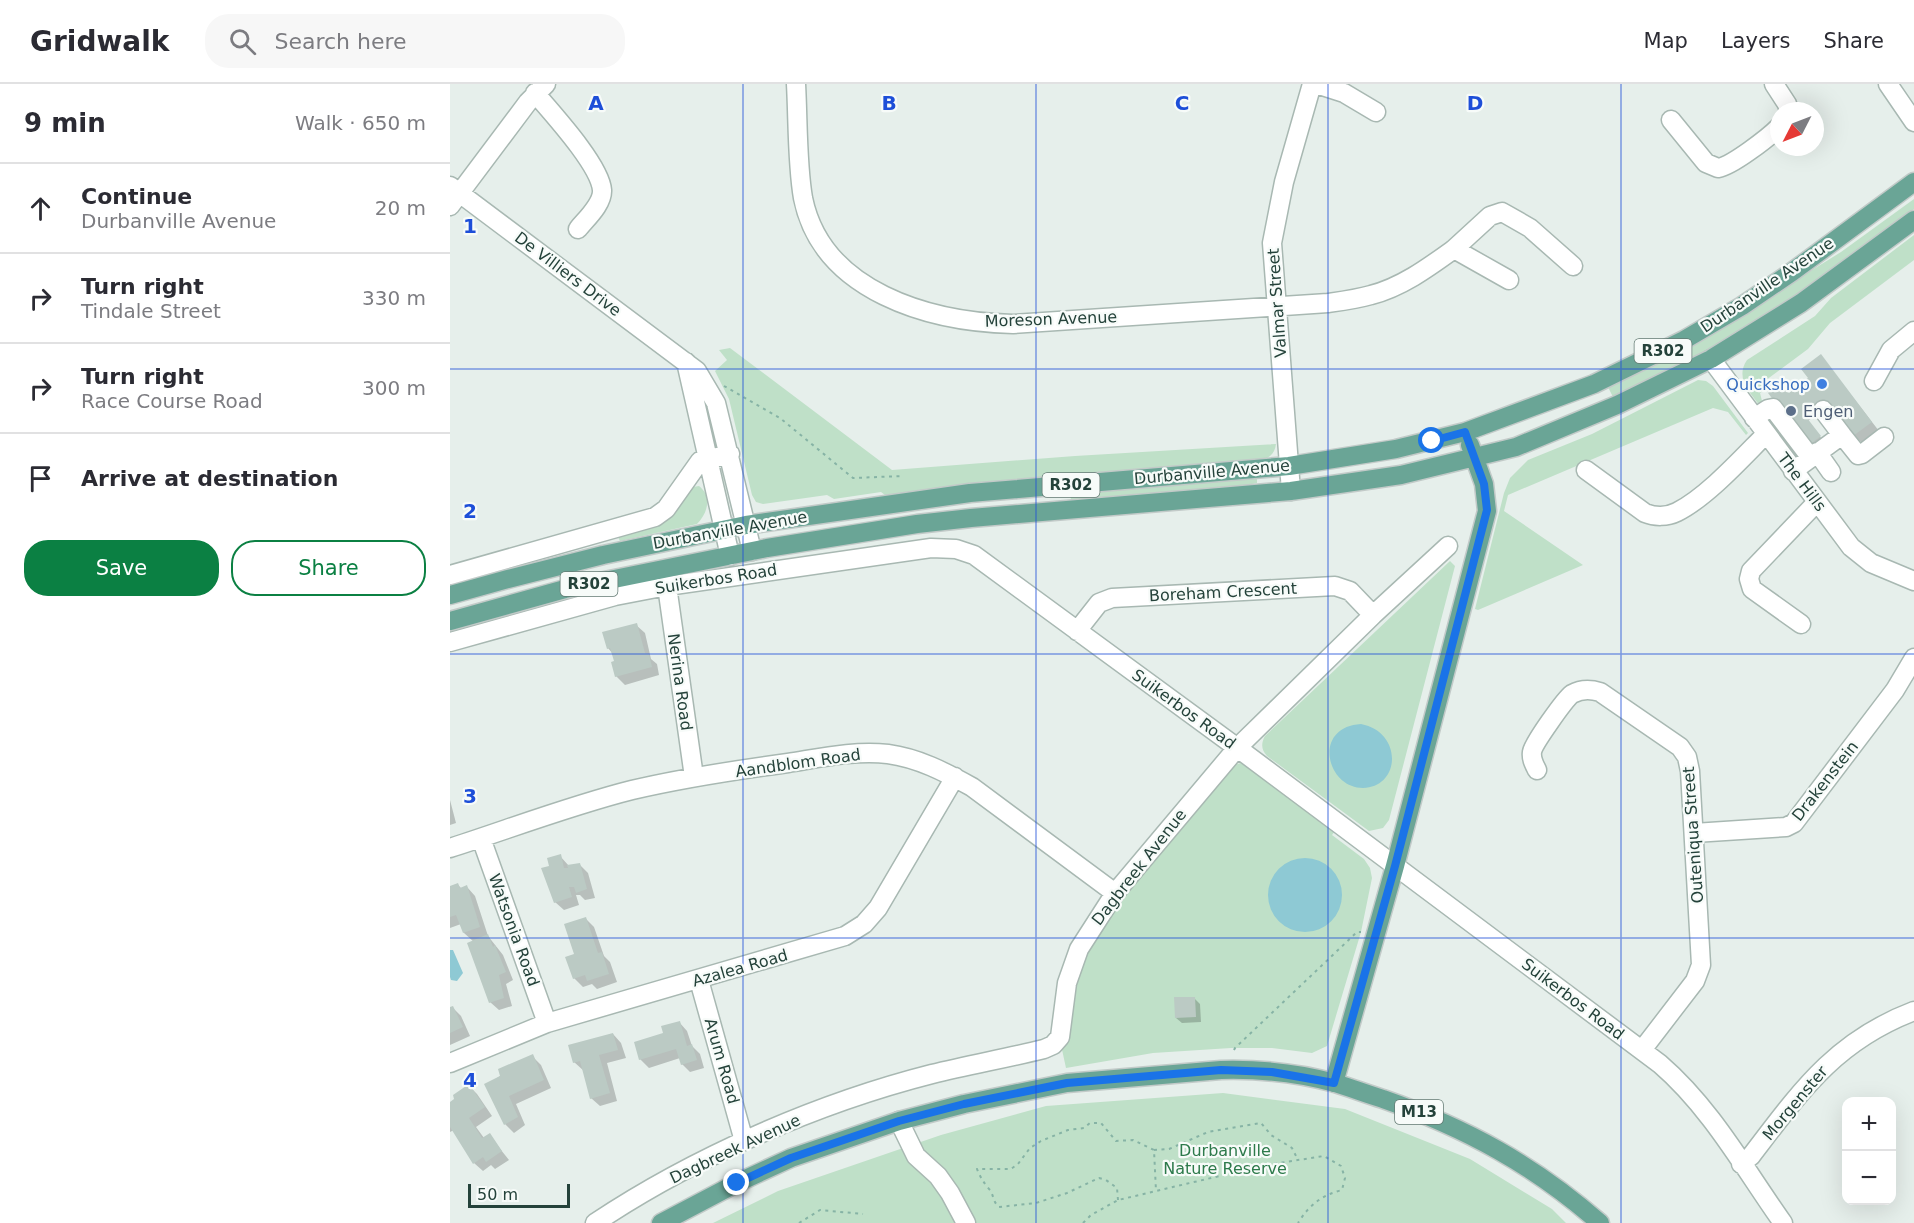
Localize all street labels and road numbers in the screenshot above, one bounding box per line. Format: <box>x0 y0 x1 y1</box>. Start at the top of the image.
street label: De Villiers Drive <box>511 228 625 320</box>
street label: Durbanville Avenue <box>1697 233 1837 337</box>
street label: Valmar Street <box>1264 248 1290 358</box>
street label: Moreson Avenue <box>984 307 1118 331</box>
road number: R302 <box>1634 339 1692 363</box>
street label: The Hills <box>1773 448 1830 515</box>
street label: Durbanville Avenue <box>1133 456 1291 488</box>
road number: R302 <box>1042 473 1100 497</box>
street label: Durbanville Avenue <box>651 507 809 553</box>
street label: Suikerbos Road <box>654 560 778 598</box>
road number: R302 <box>560 572 618 596</box>
street label: Boreham Crescent <box>1149 579 1297 605</box>
street label: Nerina Road <box>664 632 696 732</box>
street label: Suikerbos Road <box>1129 665 1239 753</box>
street label: Drakenstein <box>1788 737 1862 825</box>
street label: Aandblom Road <box>734 745 862 781</box>
street label: Outeniqua Street <box>1679 766 1707 904</box>
street label: Dagbreek Avenue <box>1088 805 1190 929</box>
street label: Watsonia Road <box>485 871 543 989</box>
street label: Azalea Road <box>690 945 790 991</box>
street label: Suikerbos Road <box>1518 954 1628 1044</box>
street label: Arum Road <box>701 1016 743 1106</box>
street label: Morgenster <box>1758 1062 1832 1144</box>
road number: M13 <box>1395 1100 1443 1124</box>
street label: Dagbreek Avenue <box>667 1110 803 1188</box>

